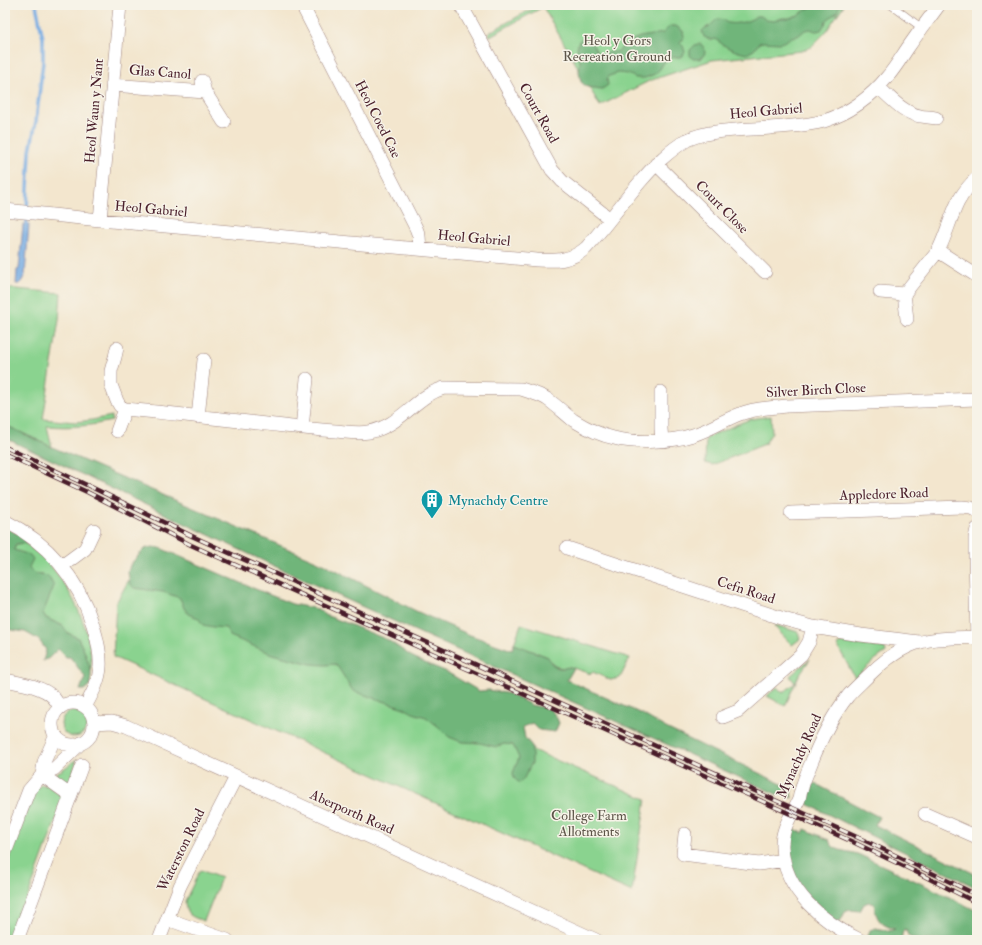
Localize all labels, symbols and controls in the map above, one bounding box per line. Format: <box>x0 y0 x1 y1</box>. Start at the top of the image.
park label: Heol y Gors Recreation Ground <box>563 32 671 65</box>
street label: Heol Waun y Nant <box>81 57 108 164</box>
street label: Glas Canol <box>128 61 192 83</box>
street label: Heol Coed Cae <box>351 77 405 161</box>
street label: Court Road <box>516 80 563 146</box>
street label: Heol Gabriel <box>729 99 804 123</box>
street label: Court Close <box>692 177 752 237</box>
street label: Heol Gabriel <box>114 197 189 221</box>
street label: Heol Gabriel <box>437 226 512 250</box>
street label: Silver Birch Close <box>766 379 867 401</box>
street label: Appledore Road <box>838 484 929 505</box>
building icon: Mynachdy Centre <box>419 487 445 520</box>
place label: Mynachdy Centre <box>448 492 548 510</box>
street label: Cefn Road <box>715 573 777 607</box>
street label: Mynachdy Road <box>773 711 826 801</box>
street label: Aberporth Road <box>306 786 397 839</box>
street label: Waterston Road <box>153 806 208 895</box>
park label: College Farm Allotments <box>551 807 627 840</box>

